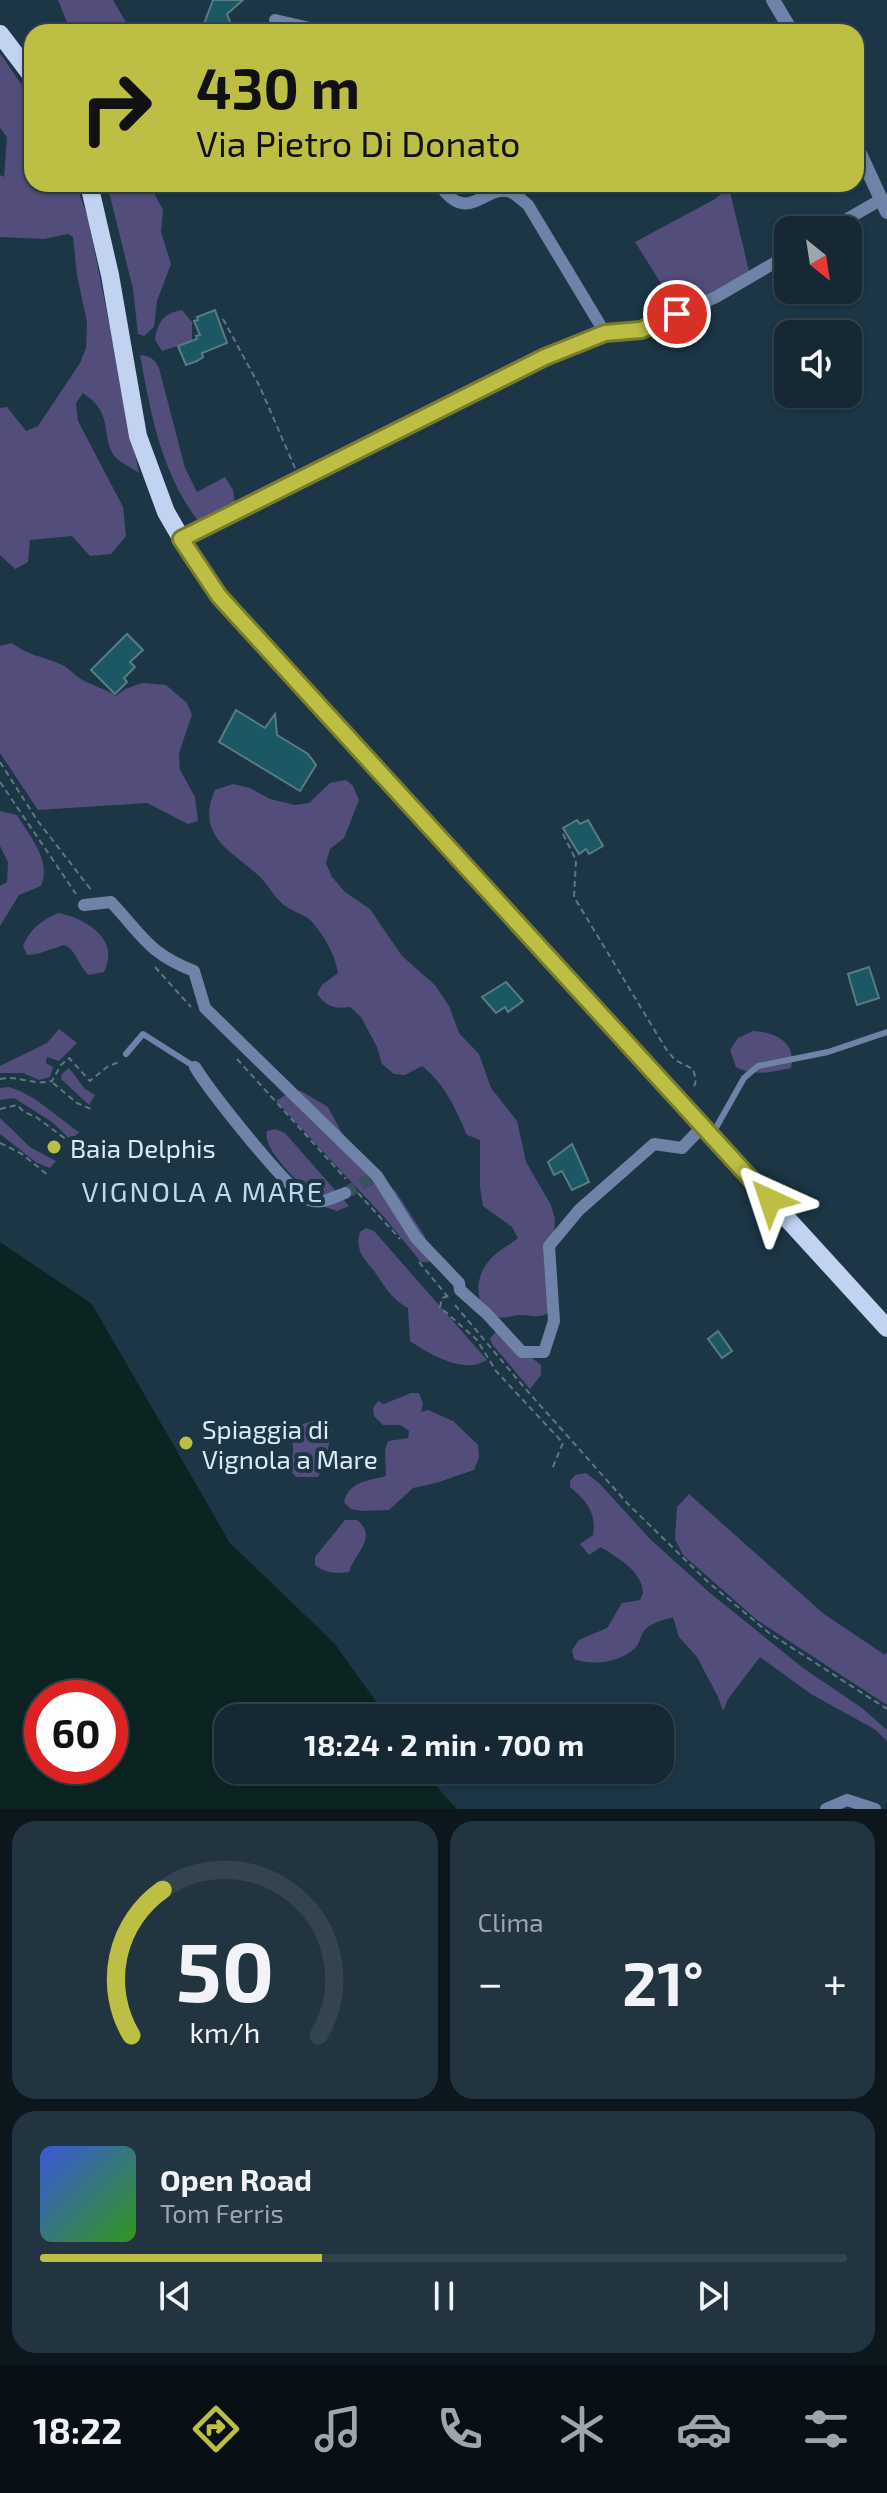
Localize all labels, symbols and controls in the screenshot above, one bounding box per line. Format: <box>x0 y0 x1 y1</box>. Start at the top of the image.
text: 430 m <box>196 53 360 120</box>
icon: right <box>64 56 168 160</box>
text: Via Pietro Di Donato <box>196 121 520 164</box>
north arrow <box>774 216 862 304</box>
map controls <box>774 216 862 408</box>
pin <box>643 280 711 348</box>
icon: arrive <box>655 292 699 336</box>
button: sound <box>774 320 862 408</box>
place label: Baia Delphis <box>70 1132 216 1163</box>
marker: Baia Delphis <box>45 1138 63 1156</box>
position arrow <box>728 1158 812 1242</box>
district label: VIGNOLA A MARE <box>81 1174 325 1208</box>
place label: Spiaggia di Vignola a Mare <box>202 1413 378 1474</box>
marker: Spiaggia di Vignola a Mare <box>177 1434 195 1452</box>
speed limit sign: 60 <box>24 1680 128 1784</box>
text: 18:24 · 2 min · 700 m <box>304 1726 584 1762</box>
text: Clima <box>478 1906 544 1937</box>
text: 50 <box>176 1919 274 2019</box>
text: 21° <box>622 1946 704 2018</box>
text: − <box>478 1955 503 2008</box>
text: + <box>823 1955 847 2008</box>
text: km/h <box>189 2014 260 2049</box>
text: Open Road <box>160 2161 312 2197</box>
text: Tom Ferris <box>160 2197 284 2228</box>
icon: previous <box>153 2274 197 2318</box>
icon: pause <box>422 2274 466 2318</box>
icon: next <box>691 2274 735 2318</box>
icon: directions <box>188 2401 244 2457</box>
icon: music <box>310 2401 366 2457</box>
icon: phone <box>432 2401 488 2457</box>
icon: climate <box>554 2401 610 2457</box>
icon: car <box>676 2401 732 2457</box>
icon: filters <box>798 2401 854 2457</box>
text: 18:22 <box>33 2408 122 2451</box>

